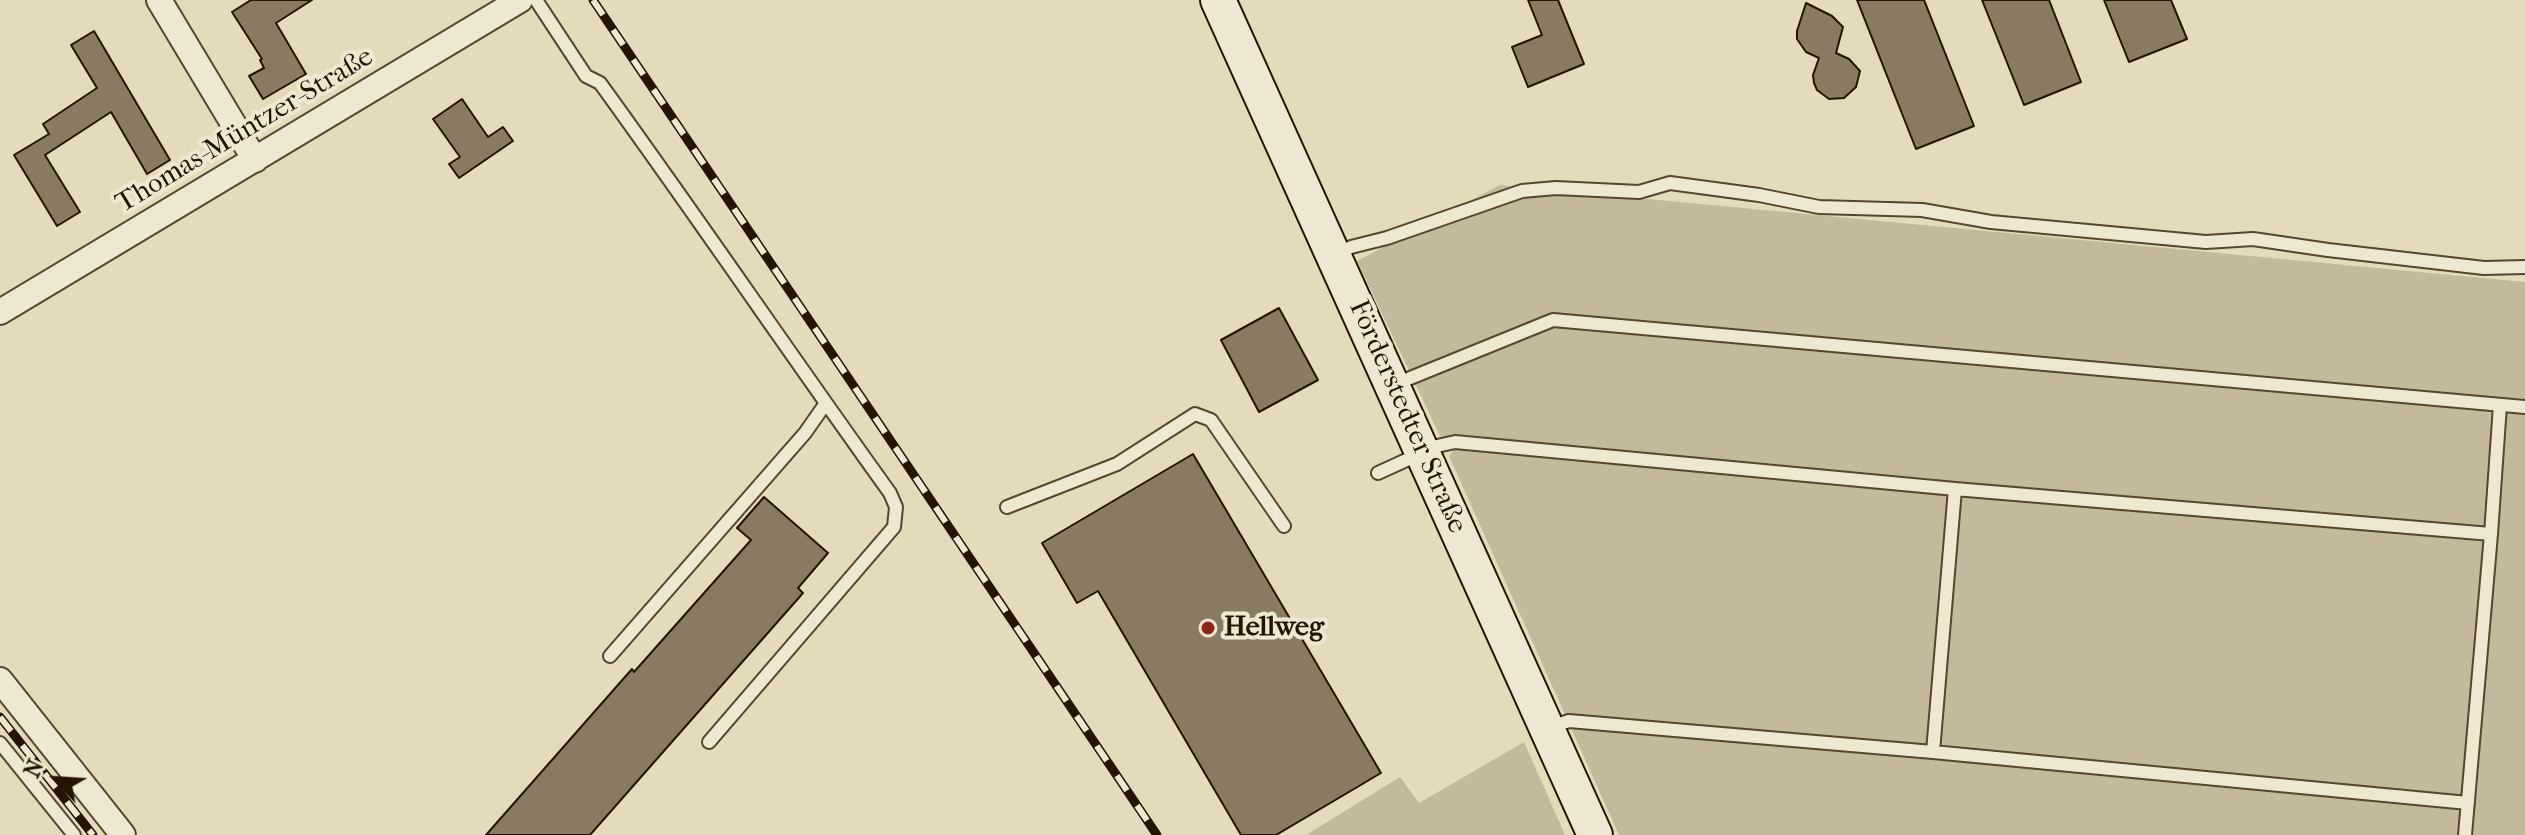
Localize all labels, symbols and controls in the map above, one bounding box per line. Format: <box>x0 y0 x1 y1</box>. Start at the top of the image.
street label: Thomas-Müntzer-Straße <box>110 41 380 221</box>
street label: Förderstedter Straße <box>1341 295 1473 539</box>
place label: Hellweg <box>1224 611 1324 645</box>
marker: Hellweg <box>1199 619 1217 637</box>
north arrow <box>16 739 96 819</box>
text: N <box>19 756 50 782</box>

